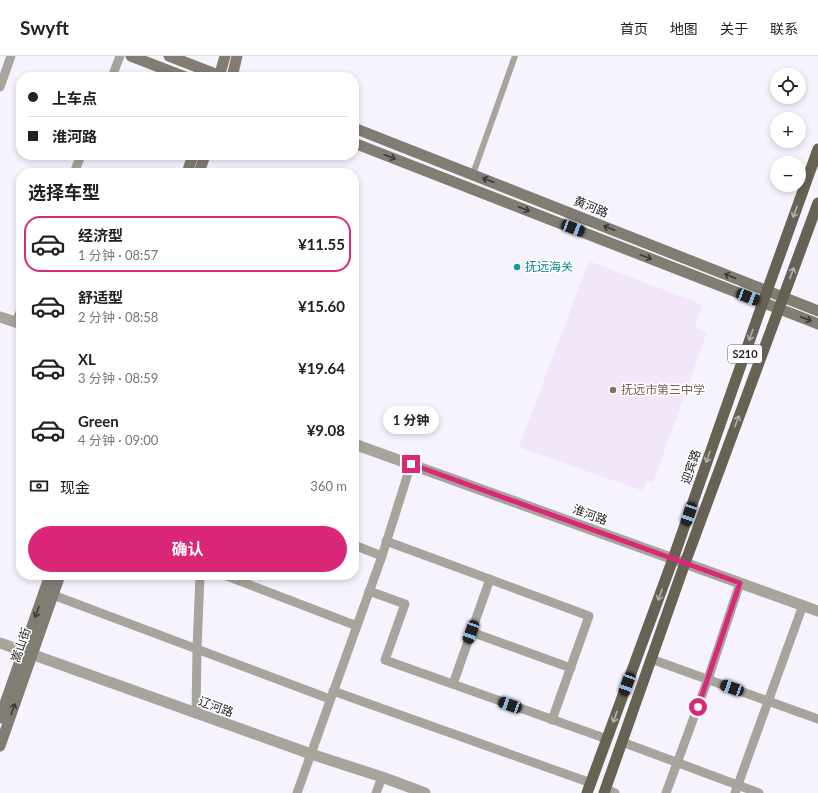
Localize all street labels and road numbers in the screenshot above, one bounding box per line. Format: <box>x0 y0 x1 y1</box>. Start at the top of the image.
street label: 黄河路 <box>572 193 611 220</box>
road number: S210 <box>728 345 762 363</box>
street label: 迎宾路 <box>678 447 703 486</box>
street label: 淮河路 <box>571 501 610 528</box>
street label: 嵩山街 <box>8 625 33 664</box>
street label: 辽河路 <box>197 693 236 720</box>

